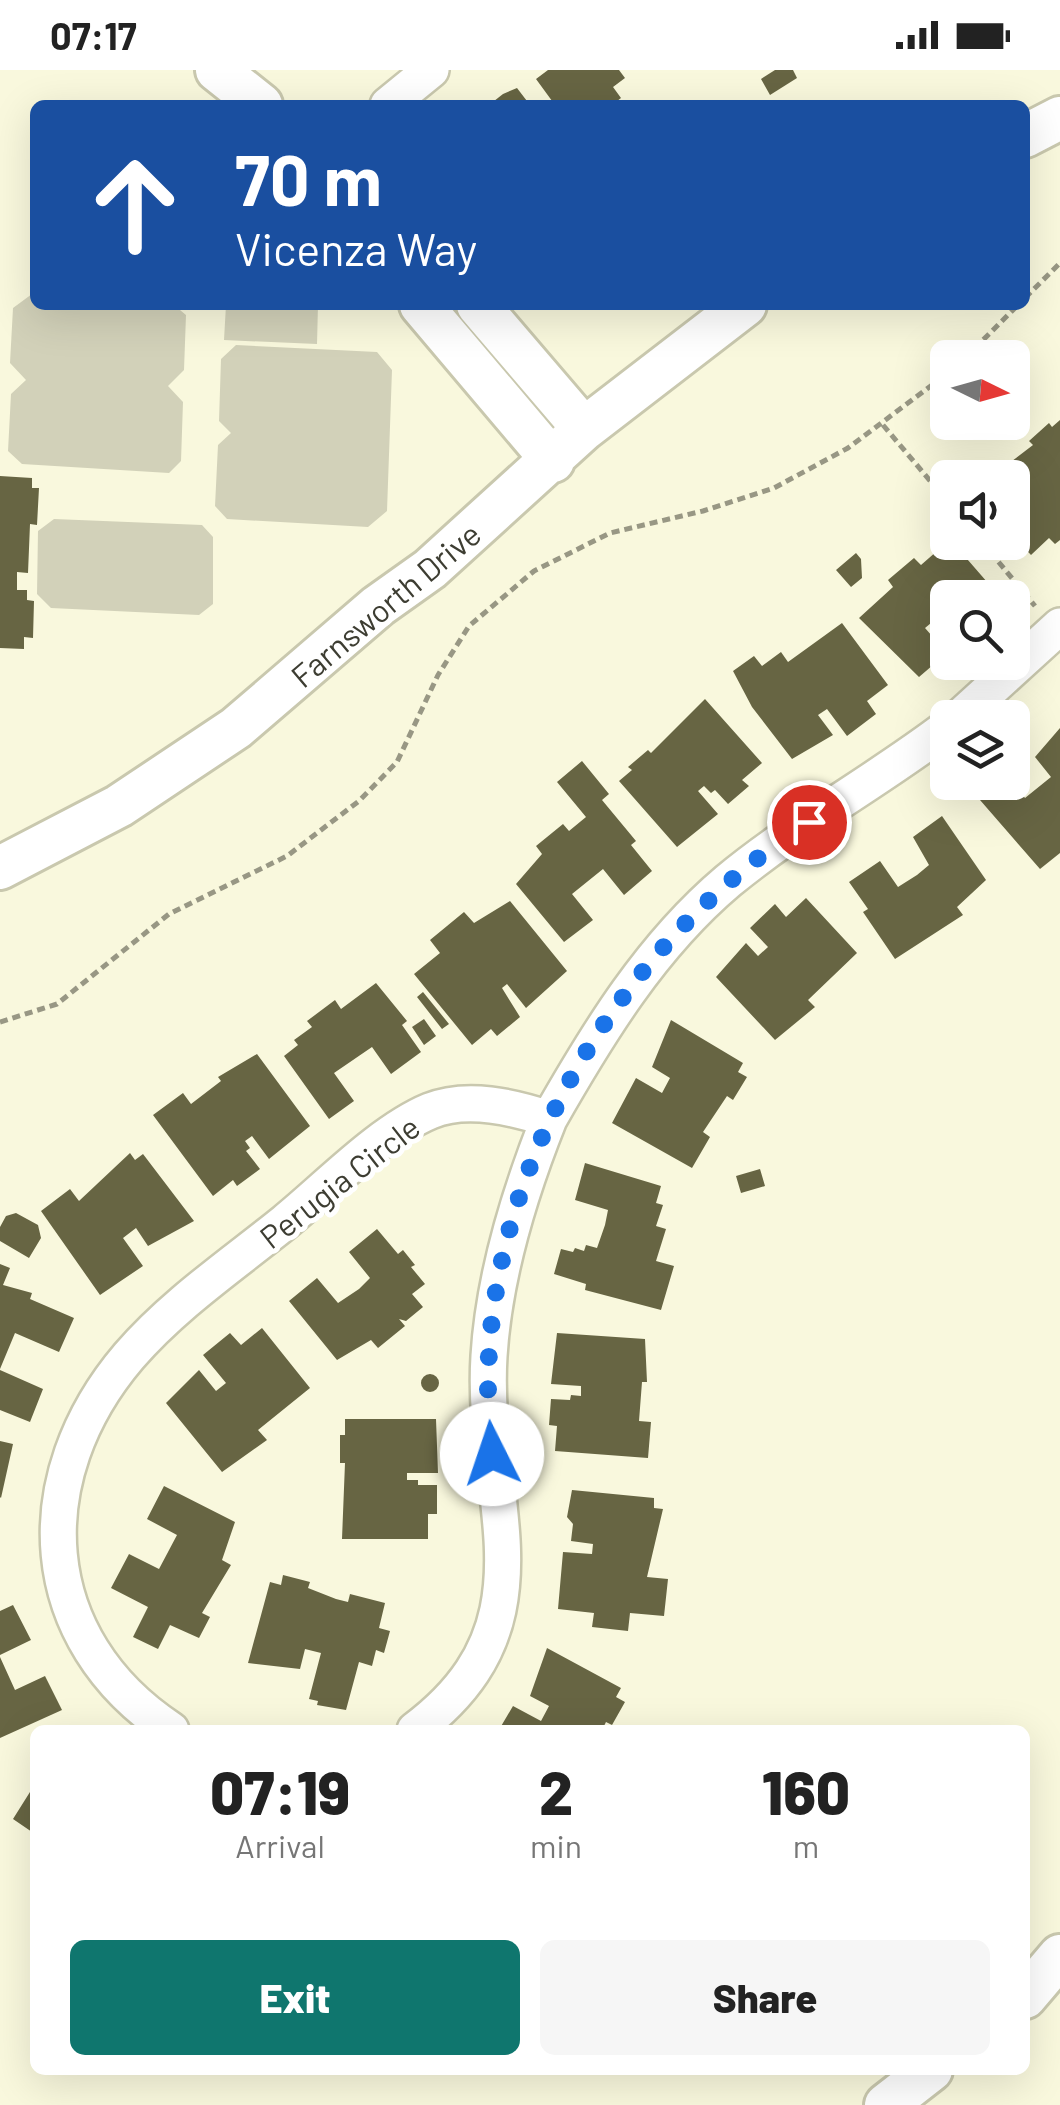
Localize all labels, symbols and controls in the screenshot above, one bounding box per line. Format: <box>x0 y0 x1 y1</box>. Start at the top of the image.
text: 07:17 <box>50 12 137 58</box>
text: 70 m <box>235 136 382 220</box>
icon: ahead <box>70 140 200 270</box>
text: Vicenza Way <box>235 221 477 275</box>
north arrow <box>930 340 1030 440</box>
map controls <box>930 340 1030 800</box>
button: sound <box>930 460 1030 560</box>
street label: Farnsworth Drive <box>283 514 487 694</box>
button: search <box>930 580 1030 680</box>
button: layers <box>930 700 1030 800</box>
pin <box>767 780 852 865</box>
icon: arrive <box>782 795 837 850</box>
street label: Perugia Circle <box>251 1107 427 1255</box>
position arrow <box>440 1402 544 1506</box>
text: 07:19 <box>210 1755 350 1827</box>
text: 2 <box>539 1755 573 1827</box>
text: 160 <box>762 1755 850 1827</box>
text: Arrival <box>235 1826 325 1864</box>
text: min <box>530 1826 582 1864</box>
text: m <box>793 1826 819 1864</box>
button: Exit <box>70 1940 520 2055</box>
button: Share <box>540 1940 990 2055</box>

